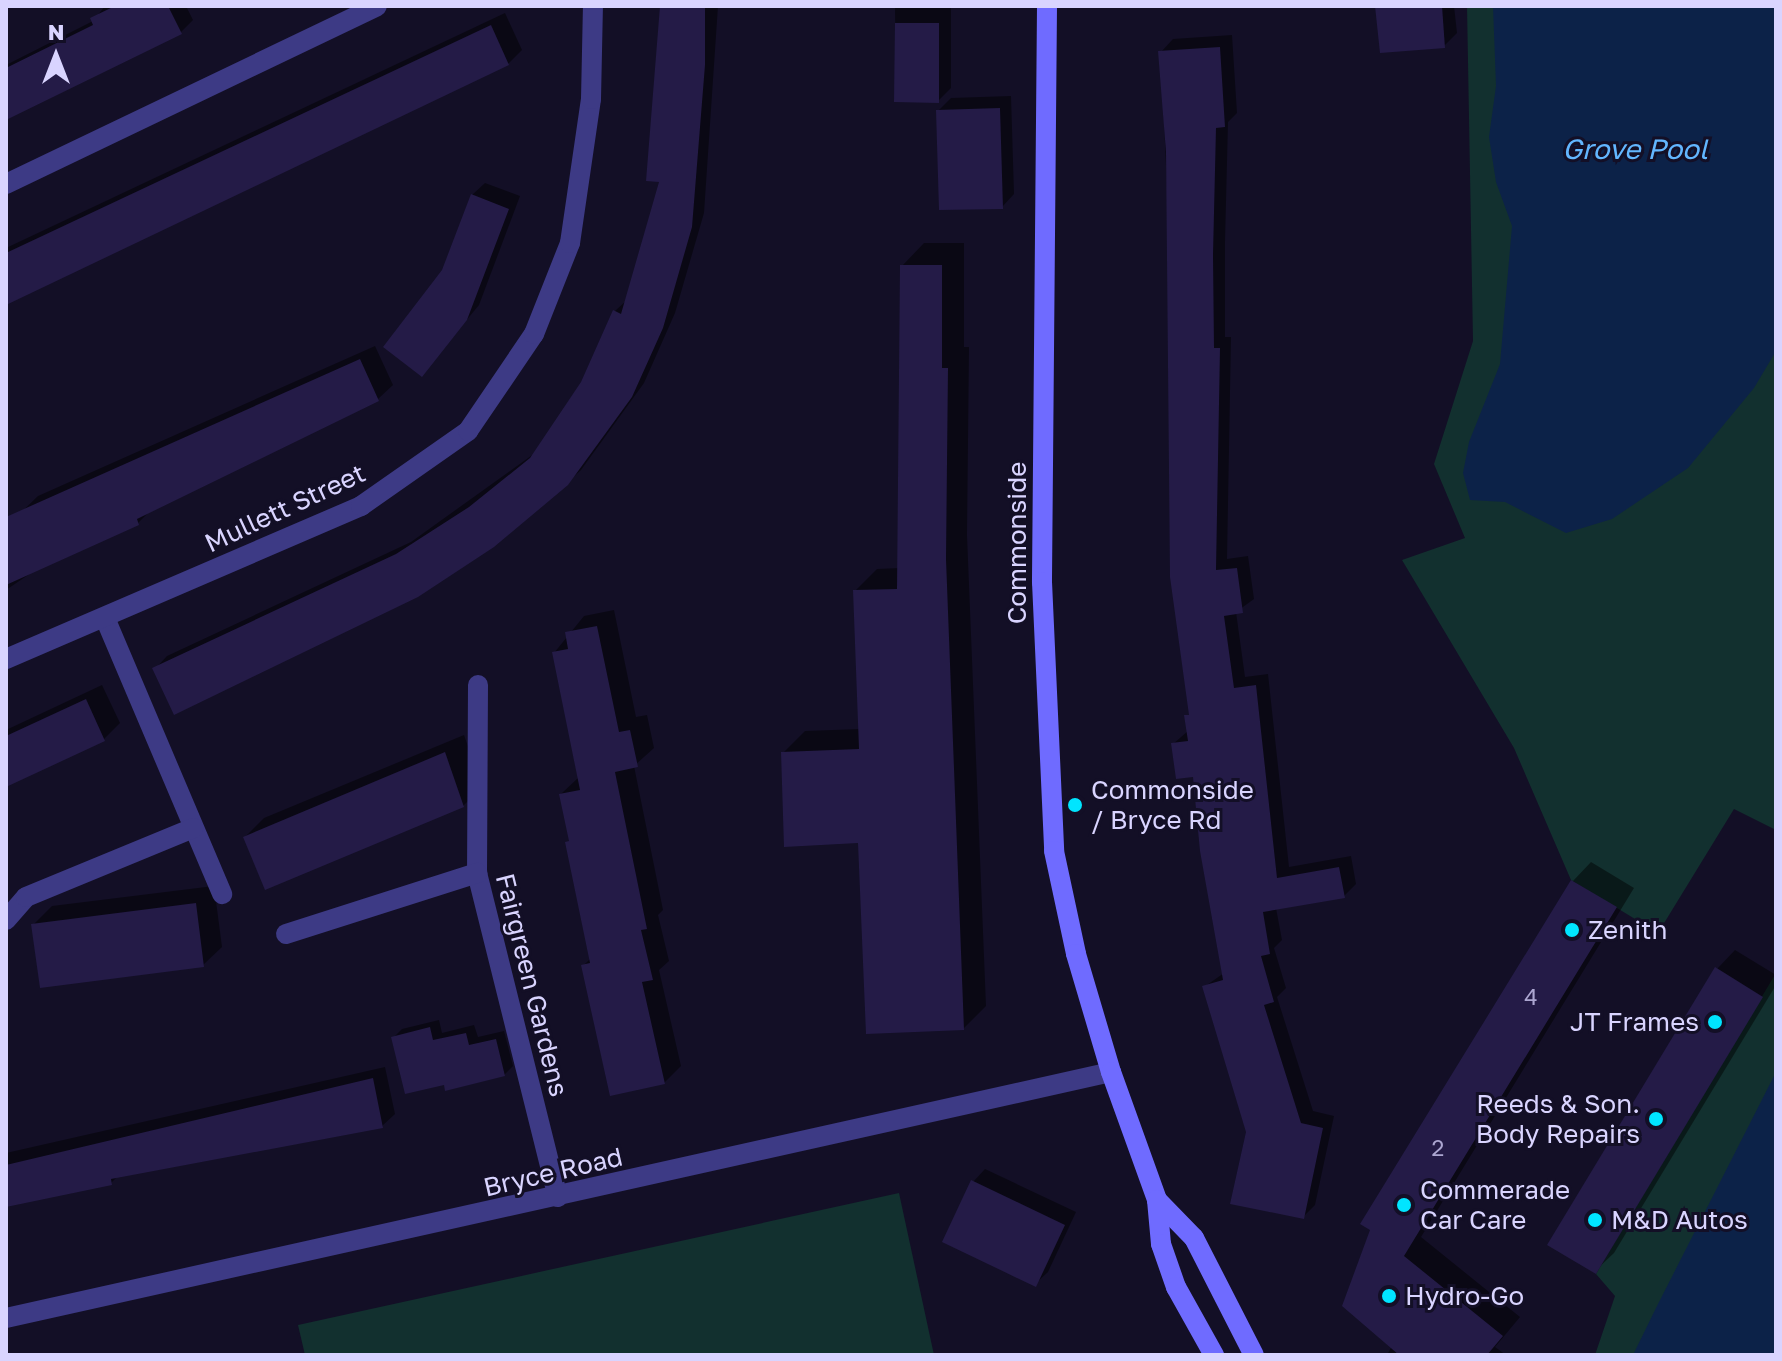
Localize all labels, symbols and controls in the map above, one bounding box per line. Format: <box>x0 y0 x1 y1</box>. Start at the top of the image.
north arrow <box>16 16 96 96</box>
text: N <box>48 18 64 45</box>
water label: Grove Pool <box>1562 132 1708 166</box>
street label: Mullett Street <box>200 457 370 559</box>
street label: Commonside <box>1001 462 1033 624</box>
place label: Commonside / Bryce Rd <box>1091 774 1254 836</box>
marker: Commonside / Bryce Rd <box>1066 796 1084 814</box>
street label: Fairgreen Gardens <box>489 870 575 1100</box>
place label: Zenith <box>1588 914 1668 946</box>
marker: Zenith <box>1563 921 1581 939</box>
house number: 4 <box>1524 984 1538 1010</box>
place label: JT Frames <box>1570 1006 1699 1038</box>
marker: JT Frames <box>1706 1013 1724 1031</box>
place label: Reeds & Son. Body Repairs <box>1476 1088 1640 1150</box>
marker: Reeds & Son. Body Repairs <box>1647 1110 1665 1128</box>
house number: 2 <box>1432 1135 1444 1161</box>
street label: Bryce Road <box>480 1141 626 1203</box>
place label: Commerade Car Care <box>1420 1174 1570 1236</box>
marker: Commerade Car Care <box>1395 1196 1413 1214</box>
place label: M&D Autos <box>1611 1204 1748 1236</box>
marker: M&D Autos <box>1586 1211 1604 1229</box>
place label: Hydro-Go <box>1405 1280 1524 1312</box>
marker: Hydro-Go <box>1380 1287 1398 1305</box>

